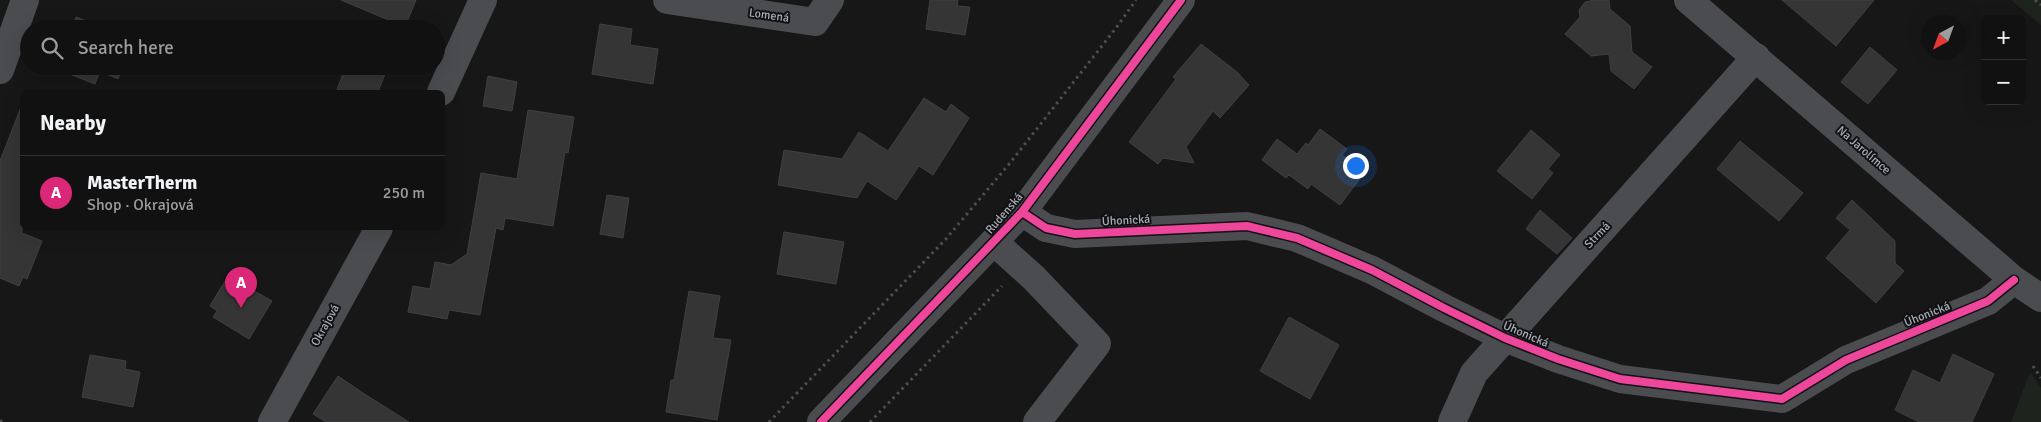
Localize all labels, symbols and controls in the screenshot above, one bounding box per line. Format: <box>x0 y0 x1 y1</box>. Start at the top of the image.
street label: Lomená <box>748 5 790 26</box>
north arrow <box>1921 15 1966 60</box>
map controls <box>1981 15 2026 105</box>
button: + <box>1981 15 2026 60</box>
search box <box>20 20 445 75</box>
icon: search <box>38 34 66 62</box>
text: Search here <box>78 36 174 60</box>
button: − <box>1981 60 2026 105</box>
text: Nearby <box>40 110 106 136</box>
street label: Na Jarolímce <box>1834 123 1894 178</box>
your location <box>1343 153 1369 179</box>
text: MasterTherm <box>87 171 197 195</box>
text: A <box>51 183 61 203</box>
text: 250 m <box>383 183 425 203</box>
street label: Rudenská <box>982 190 1026 237</box>
text: Shop · Okrajová <box>87 195 194 215</box>
street label: Úhonická <box>1101 212 1151 229</box>
street label: Strmá <box>1581 219 1614 252</box>
pin: A <box>225 267 257 308</box>
street label: Úhonická <box>1902 298 1952 330</box>
street label: Okrajová <box>308 302 343 349</box>
street label: Úhonická <box>1501 318 1551 351</box>

